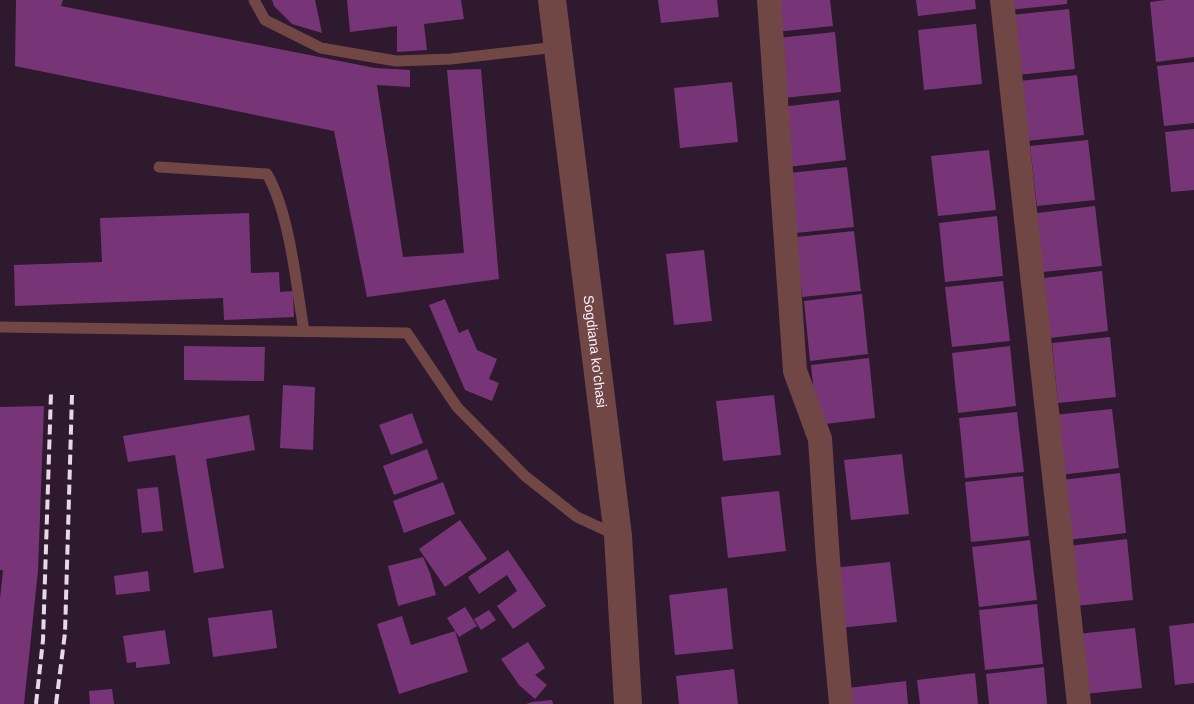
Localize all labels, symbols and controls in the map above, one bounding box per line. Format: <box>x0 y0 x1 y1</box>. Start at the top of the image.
street label: Sogdiana ko'chasi <box>580 294 610 409</box>

